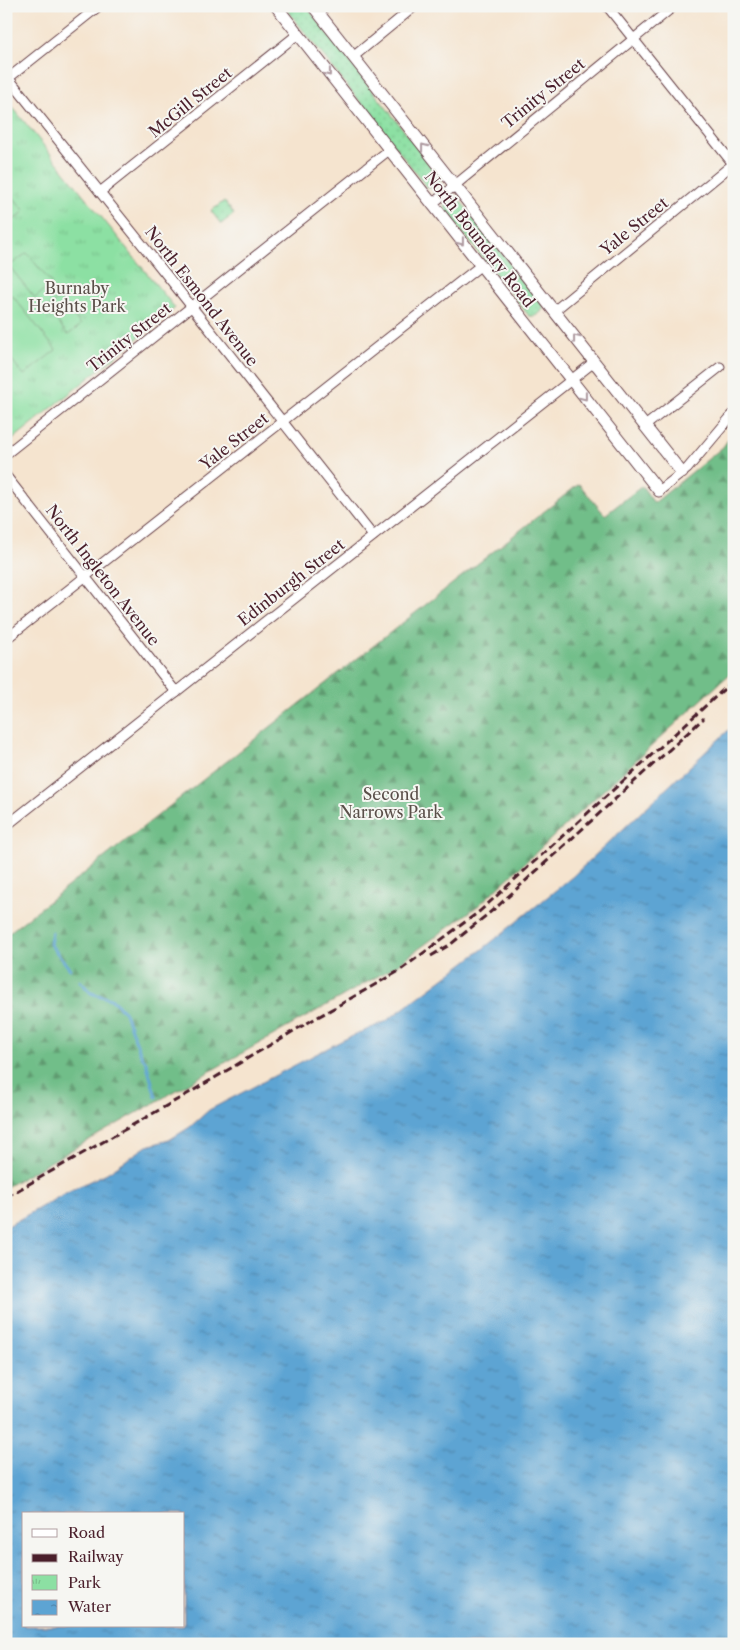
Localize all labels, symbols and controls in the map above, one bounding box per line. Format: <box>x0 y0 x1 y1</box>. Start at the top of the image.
street label: Trinity Street <box>497 53 589 133</box>
street label: McGill Street <box>144 62 236 142</box>
one-way arrow <box>323 67 332 76</box>
one-way arrow <box>421 143 430 153</box>
street label: North Boundary Road <box>421 167 540 311</box>
street label: Yale Street <box>595 192 672 260</box>
street label: North Esmond Avenue <box>141 222 263 370</box>
one-way arrow <box>456 236 464 245</box>
park label: Burnaby Heights Park <box>28 278 126 316</box>
street label: Trinity Street <box>83 298 175 376</box>
one-way arrow <box>573 335 581 344</box>
one-way arrow <box>578 391 587 401</box>
street label: Yale Street <box>195 408 273 475</box>
street label: North Ingleton Avenue <box>42 501 164 650</box>
street label: Edinburgh Street <box>234 534 349 630</box>
park label: Second Narrows Park <box>340 784 443 822</box>
legend <box>22 1512 185 1628</box>
text: Road <box>68 1523 105 1542</box>
text: Railway <box>68 1547 124 1566</box>
text: Park <box>68 1573 102 1592</box>
text: Water <box>67 1597 112 1616</box>

